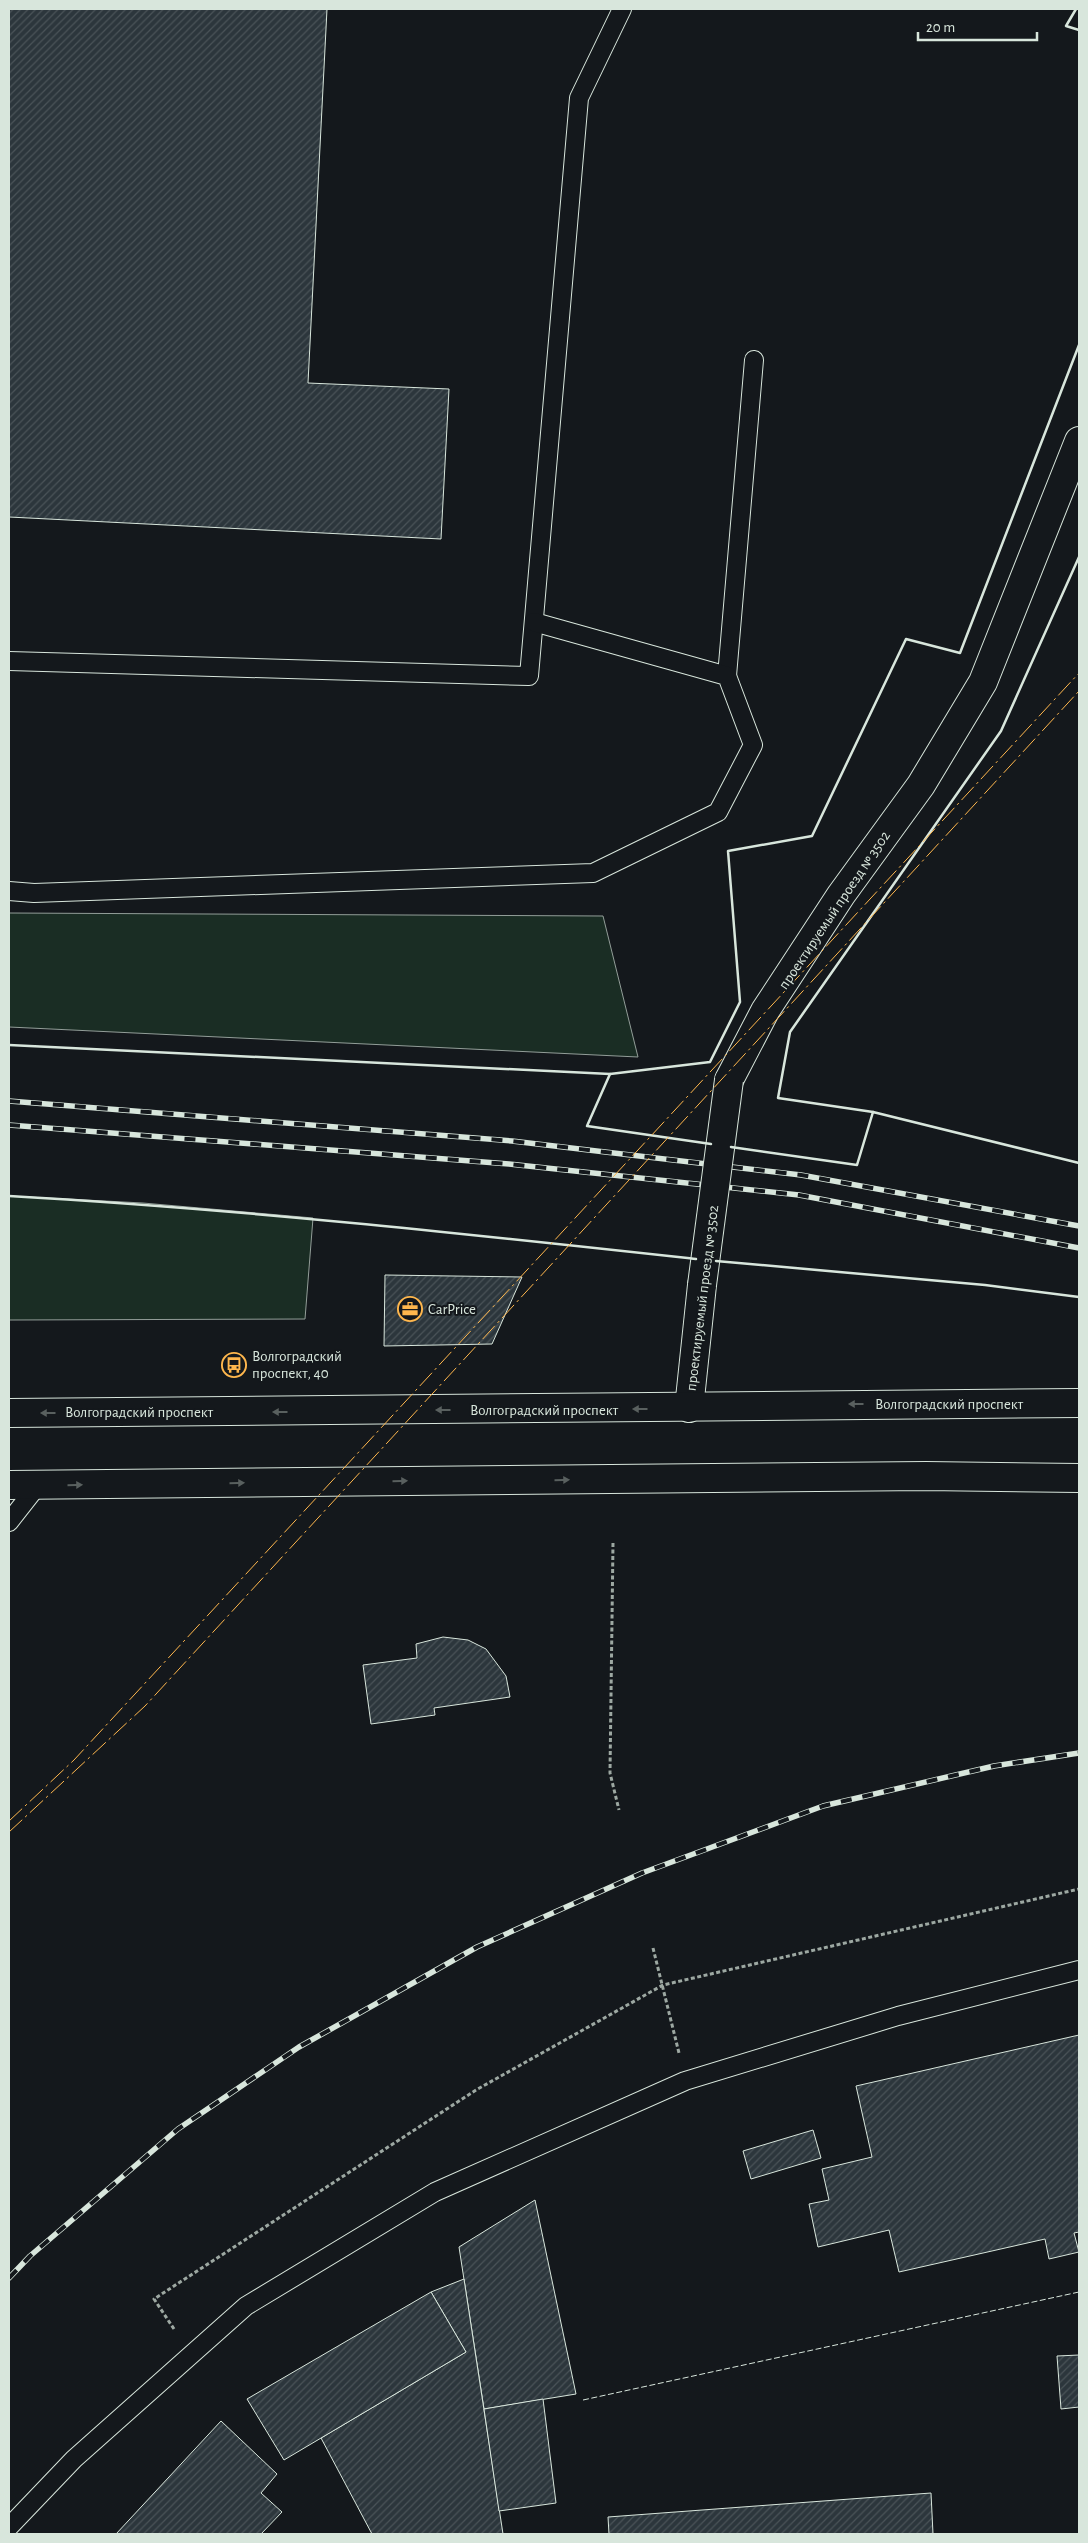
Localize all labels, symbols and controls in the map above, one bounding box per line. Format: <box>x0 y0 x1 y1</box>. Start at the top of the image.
scale bar <box>918 10 1037 42</box>
text: 20 m <box>926 20 955 35</box>
street label: проектируемый проезд № 3502 <box>776 828 893 992</box>
street label: проектируемый проезд № 3502 <box>684 1204 721 1392</box>
office icon: CarPrice <box>397 1296 423 1322</box>
place label: CarPrice <box>428 1302 476 1317</box>
place label: Волгоградский проспект, 40 <box>252 1349 342 1381</box>
bus stop icon: Волгоградский проспект, 40 <box>221 1352 247 1378</box>
street label: Волгоградский проспект <box>875 1397 1024 1412</box>
one-way arrow <box>847 1400 863 1408</box>
street label: Волгоградский проспект <box>470 1403 619 1418</box>
street label: Волгоградский проспект <box>65 1405 214 1420</box>
one-way arrow <box>632 1405 648 1413</box>
one-way arrow <box>434 1406 450 1414</box>
one-way arrow <box>272 1408 288 1416</box>
one-way arrow <box>39 1409 55 1417</box>
one-way arrow <box>555 1475 571 1483</box>
one-way arrow <box>392 1477 408 1485</box>
one-way arrow <box>230 1479 246 1487</box>
one-way arrow <box>67 1481 83 1489</box>

